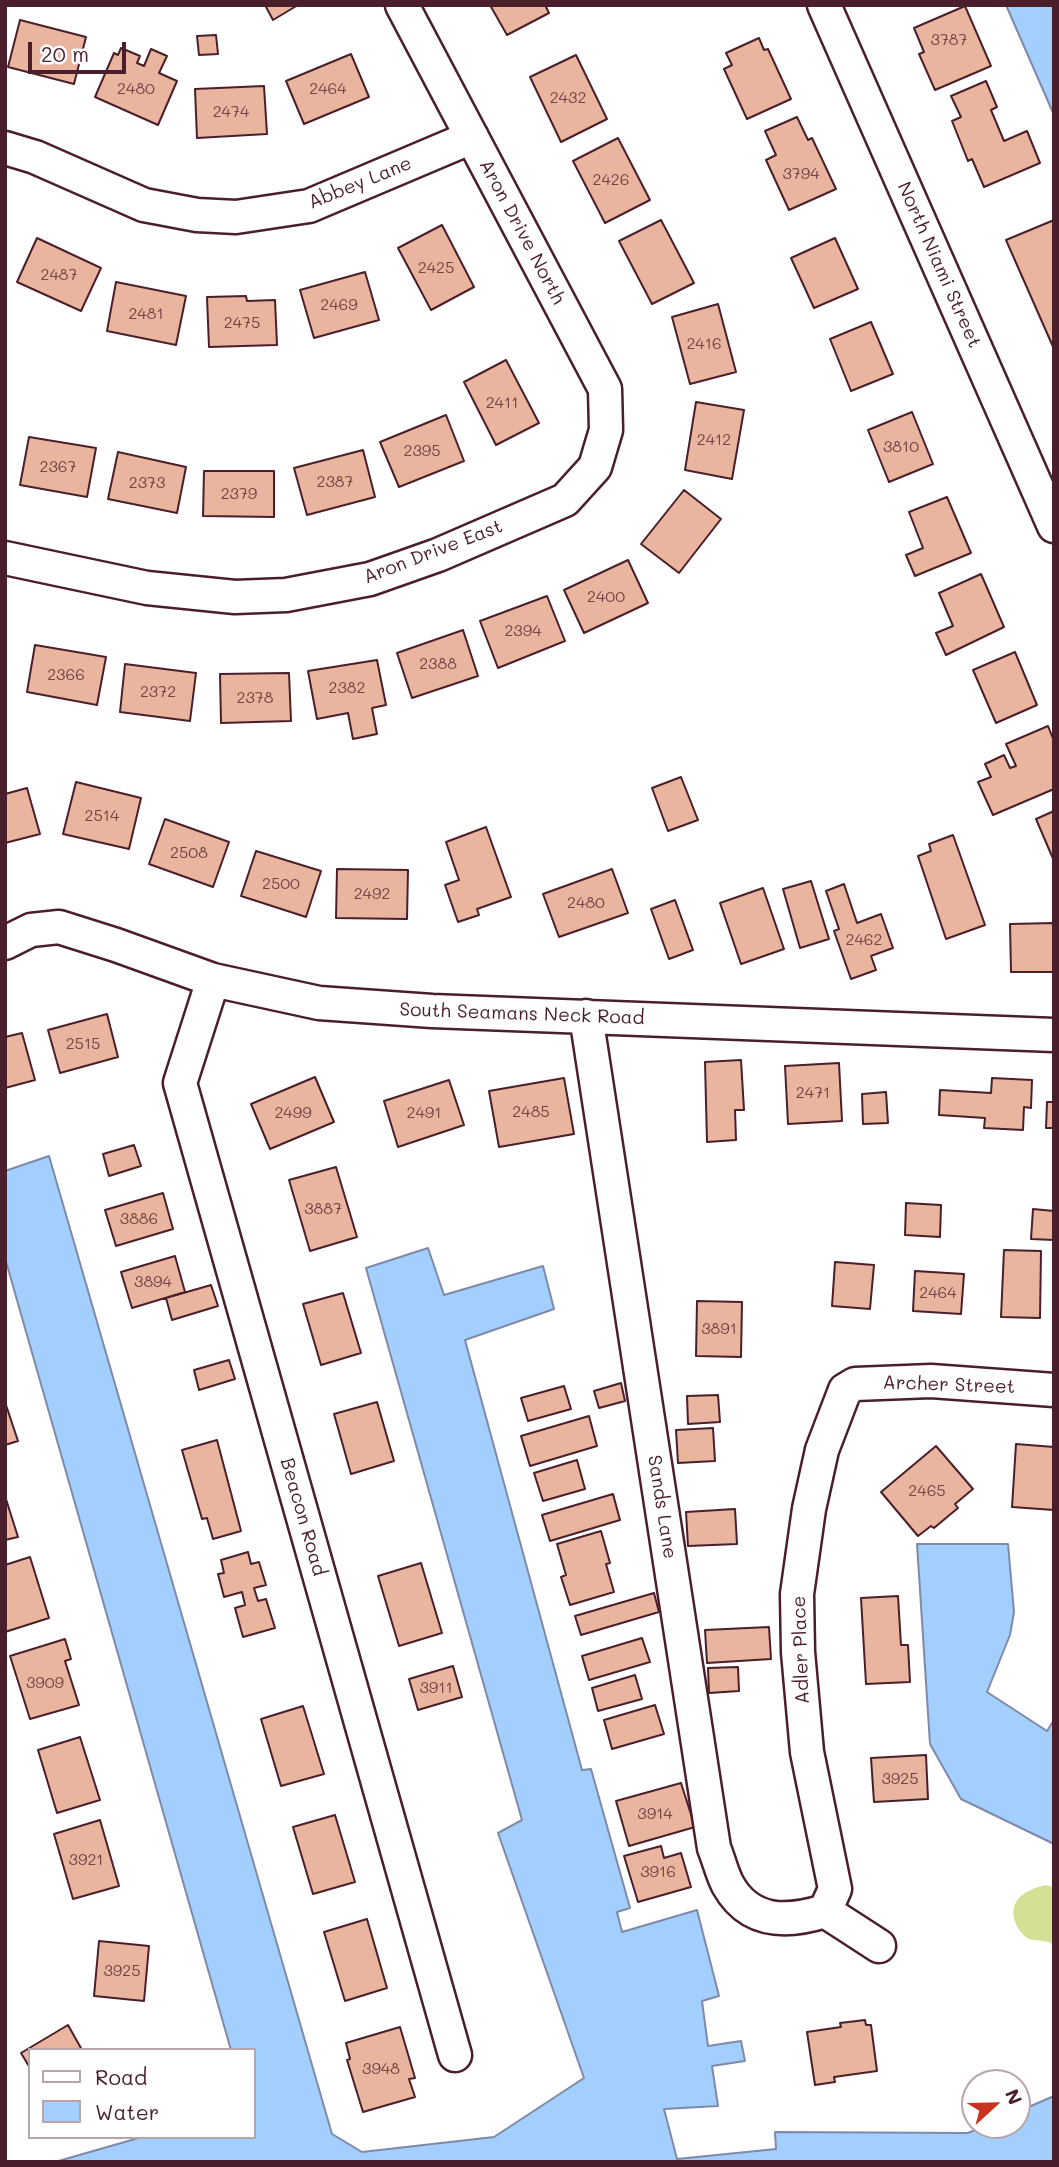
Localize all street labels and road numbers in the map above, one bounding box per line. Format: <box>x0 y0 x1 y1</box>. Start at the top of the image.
street label: Abbey Lane <box>305 152 415 214</box>
street label: Aron Drive North <box>474 156 570 308</box>
street label: North Niami Street <box>892 179 986 351</box>
street label: Aron Drive East <box>360 515 506 589</box>
street label: South Seamans Neck Road <box>399 998 645 1030</box>
street label: Archer Street <box>882 1371 1016 1399</box>
street label: Sands Lane <box>643 1454 681 1560</box>
street label: Beacon Road <box>275 1455 331 1579</box>
street label: Adler Place <box>788 1595 814 1705</box>

